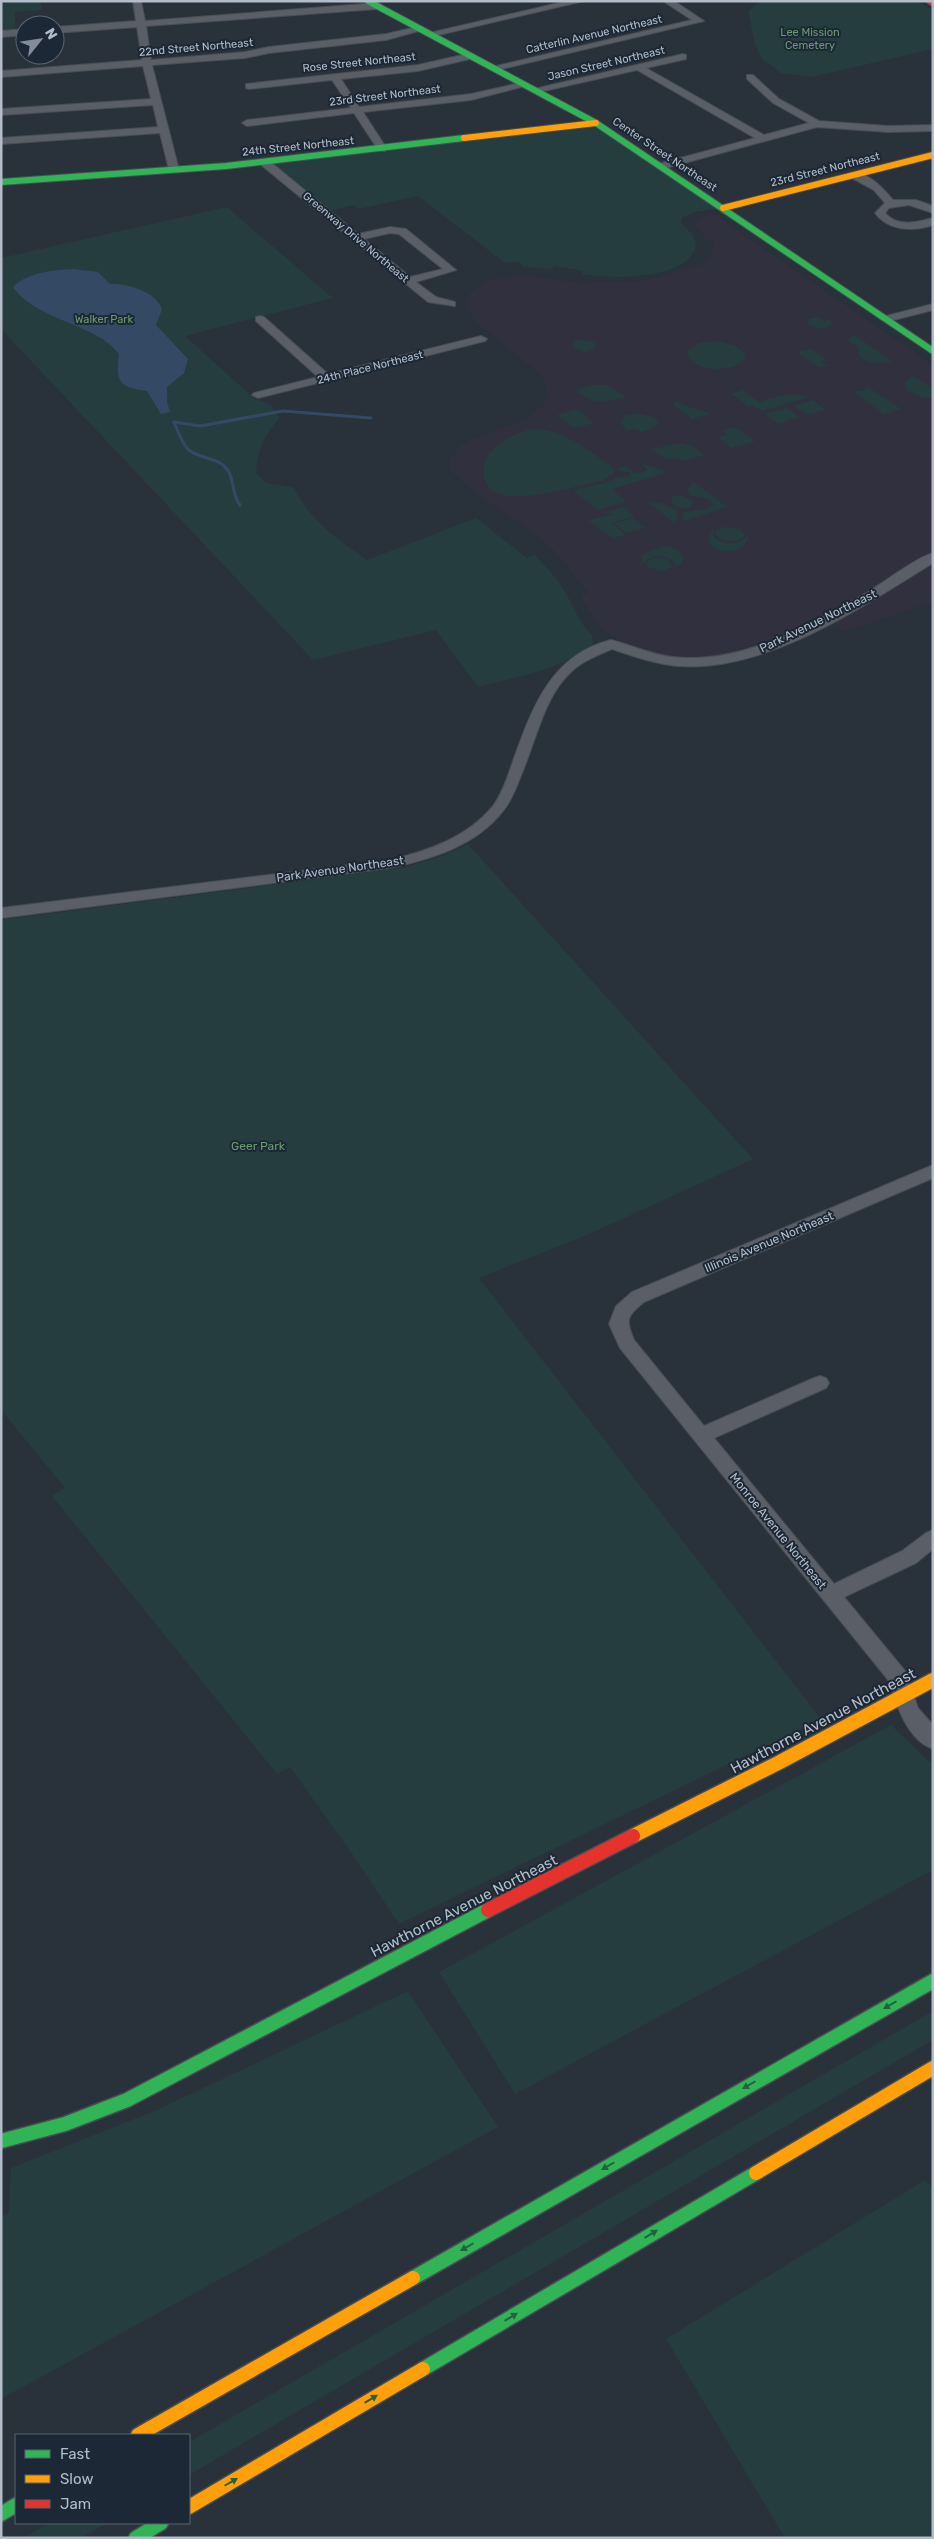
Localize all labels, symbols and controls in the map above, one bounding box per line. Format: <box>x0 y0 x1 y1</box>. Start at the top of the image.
street label: Catterlin Avenue Northeast <box>525 12 664 56</box>
north arrow <box>15 15 65 65</box>
text: N <box>41 25 61 42</box>
park label: Lee Mission Cemetery <box>780 26 840 52</box>
street label: 22nd Street Northeast <box>138 36 254 59</box>
street label: Jason Street Northeast <box>546 43 667 83</box>
street label: Rose Street Northeast <box>302 50 417 75</box>
street label: 23rd Street Northeast <box>329 82 442 109</box>
street label: Center Street Northeast <box>610 115 720 195</box>
street label: 24th Street Northeast <box>241 134 355 159</box>
street label: 23rd Street Northeast <box>769 149 882 189</box>
street label: Greenway Drive Northeast <box>300 189 412 286</box>
park label: Walker Park <box>75 313 134 326</box>
street label: 24th Place Northeast <box>316 348 425 387</box>
street label: Park Avenue Northeast <box>757 586 879 655</box>
street label: Park Avenue Northeast <box>275 853 405 885</box>
park label: Geer Park <box>231 1139 286 1153</box>
street label: Illinois Avenue Northeast <box>702 1208 836 1276</box>
street label: Monroe Avenue Northeast <box>727 1470 829 1592</box>
street label: Hawthorne Avenue Northeast <box>727 1664 919 1778</box>
street label: Hawthorne Avenue Northeast <box>368 1851 561 1961</box>
one-way arrow <box>884 2000 897 2009</box>
one-way arrow <box>743 2081 756 2090</box>
one-way arrow <box>601 2161 615 2170</box>
one-way arrow <box>644 2230 657 2239</box>
one-way arrow <box>461 2242 474 2251</box>
one-way arrow <box>504 2312 517 2321</box>
one-way arrow <box>364 2395 377 2404</box>
legend <box>15 2434 190 2524</box>
text: Fast <box>60 2445 90 2463</box>
text: Slow <box>60 2470 93 2488</box>
one-way arrow <box>224 2477 237 2486</box>
text: Jam <box>60 2495 91 2513</box>

